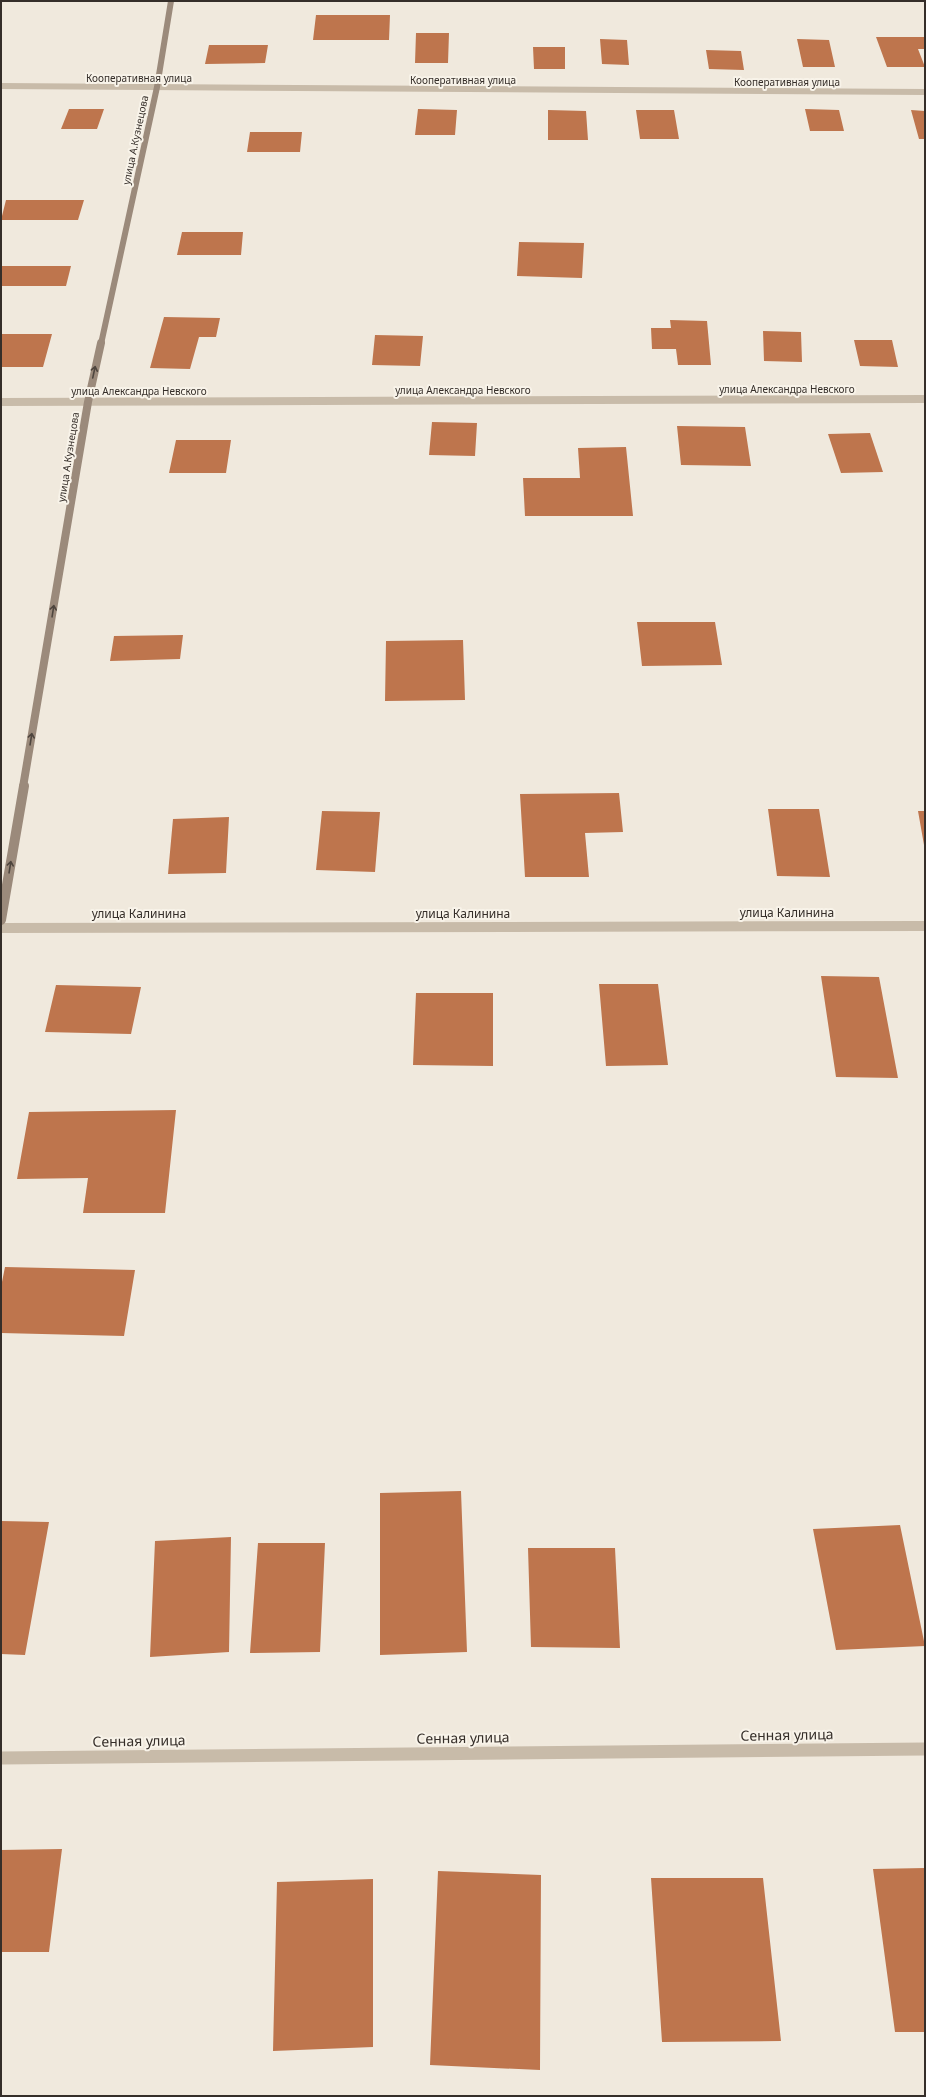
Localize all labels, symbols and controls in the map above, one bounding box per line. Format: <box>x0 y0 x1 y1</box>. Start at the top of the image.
street label: Кооперативная улица <box>86 71 192 85</box>
street label: Кооперативная улица <box>410 73 516 87</box>
street label: Кооперативная улица <box>734 75 840 89</box>
street label: улица А.Кузнецова <box>119 94 151 186</box>
one-way arrow <box>91 366 99 379</box>
street label: улица Александра Невского <box>719 382 855 396</box>
street label: улица Александра Невского <box>395 383 531 397</box>
street label: улица Александра Невского <box>71 384 207 398</box>
street label: улица А.Кузнецова <box>54 411 82 503</box>
one-way arrow <box>49 605 57 618</box>
one-way arrow <box>27 733 35 746</box>
one-way arrow <box>6 861 14 874</box>
street label: улица Калинина <box>740 904 834 921</box>
street label: улица Калинина <box>92 905 186 922</box>
street label: улица Калинина <box>416 905 510 922</box>
street label: Сенная улица <box>740 1724 834 1745</box>
street label: Сенная улица <box>416 1727 510 1748</box>
street label: Сенная улица <box>92 1730 186 1751</box>

